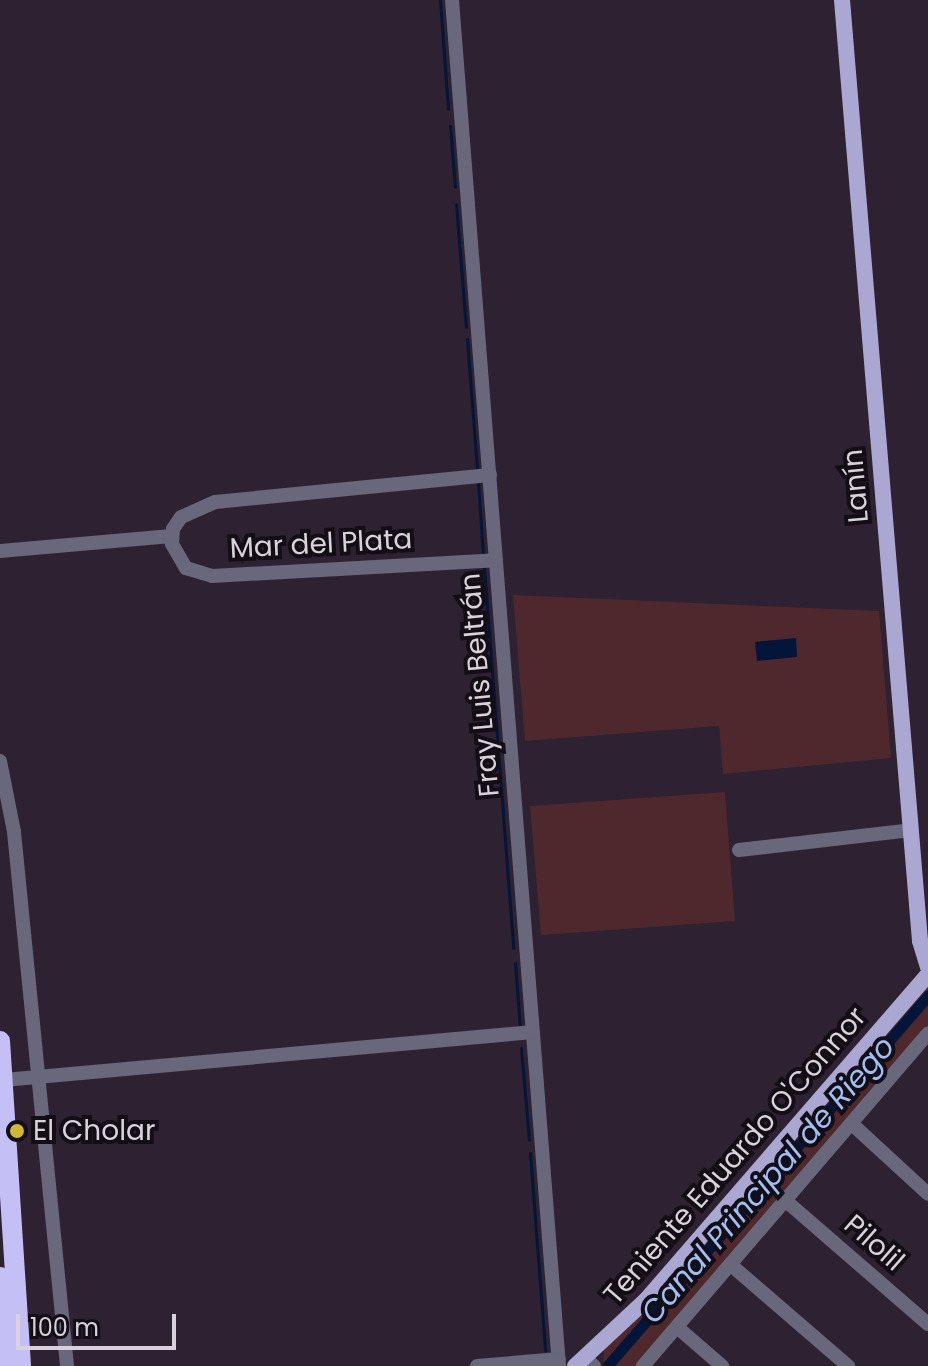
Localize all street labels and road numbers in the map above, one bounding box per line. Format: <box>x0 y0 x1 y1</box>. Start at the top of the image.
street label: Lanín <box>836 448 876 524</box>
street label: Mar del Plata <box>229 522 413 566</box>
street label: Fray Luis Beltrán <box>453 572 507 798</box>
street label: Teniente Eduardo O'Connor <box>597 1001 873 1311</box>
street label: Pilolil <box>837 1208 911 1278</box>

